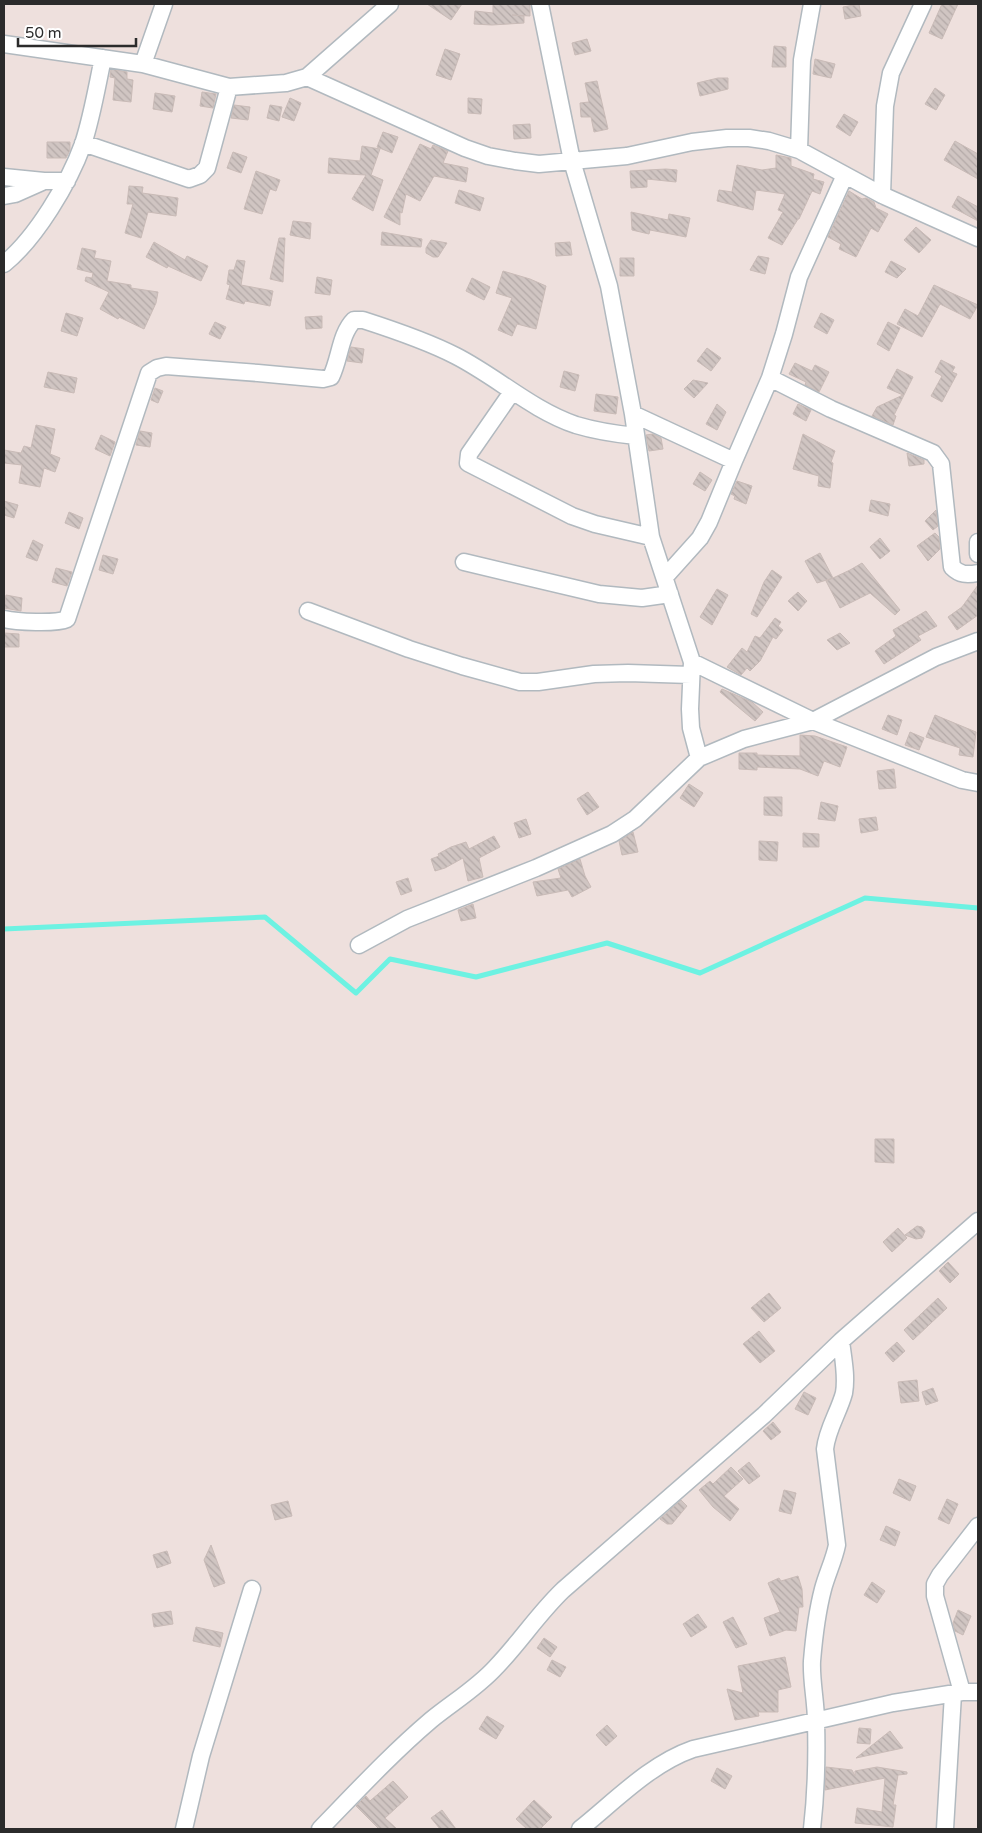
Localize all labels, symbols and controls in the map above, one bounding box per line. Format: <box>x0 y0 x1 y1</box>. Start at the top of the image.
scale bar <box>18 15 135 47</box>
text: 50 m <box>25 24 62 42</box>

